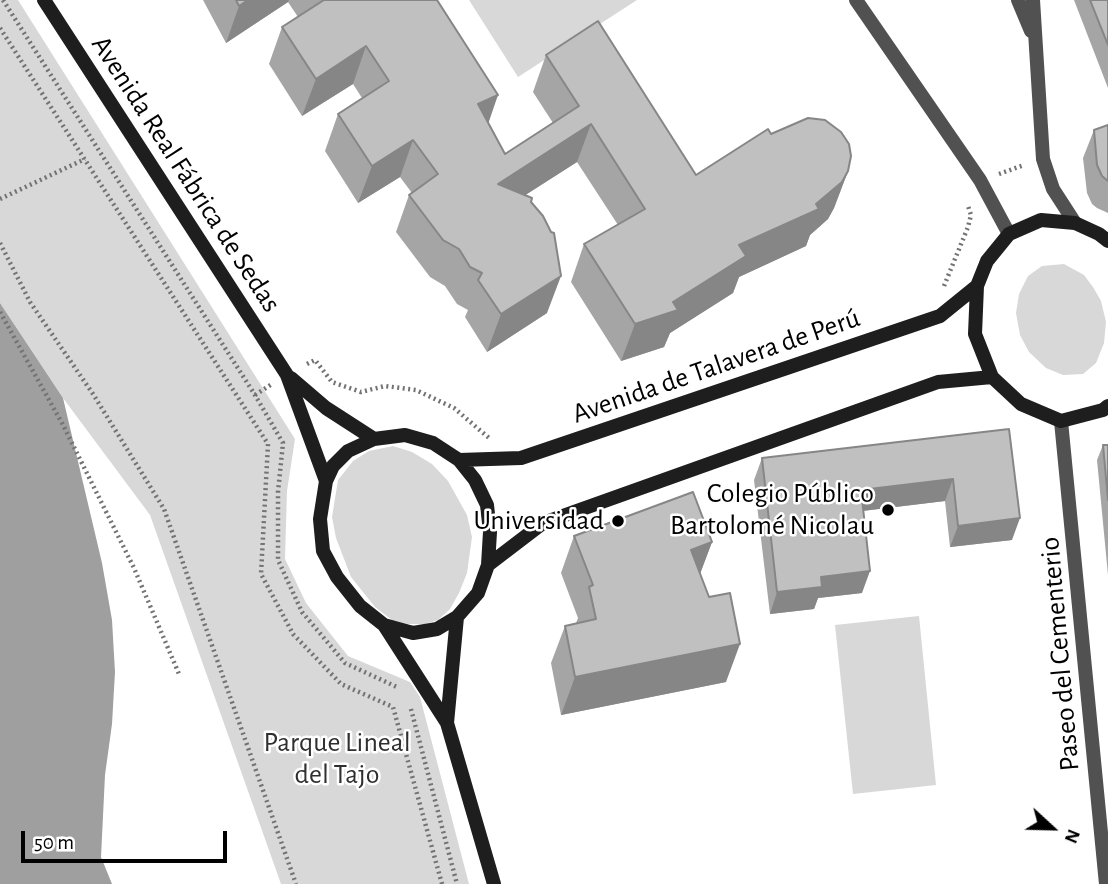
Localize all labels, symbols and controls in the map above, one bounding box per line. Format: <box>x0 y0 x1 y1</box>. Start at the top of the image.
street label: Avenida Real Fábrica de Sedas <box>84 29 288 319</box>
street label: Avenida de Talavera de Perú <box>568 301 864 431</box>
place label: Colegio Público Bartolomé Nicolau <box>670 477 874 543</box>
marker: Colegio Público Bartolomé Nicolau <box>880 502 896 518</box>
place label: Universidad <box>473 504 604 538</box>
marker: Universidad <box>610 513 626 529</box>
street label: Paseo del Cementerio <box>1033 535 1087 773</box>
park label: Parque Lineal del Tajo <box>263 726 411 792</box>
north arrow <box>1017 793 1087 863</box>
scale bar <box>24 818 231 862</box>
text: N <box>1061 826 1083 846</box>
text: 50 m <box>34 832 74 853</box>

